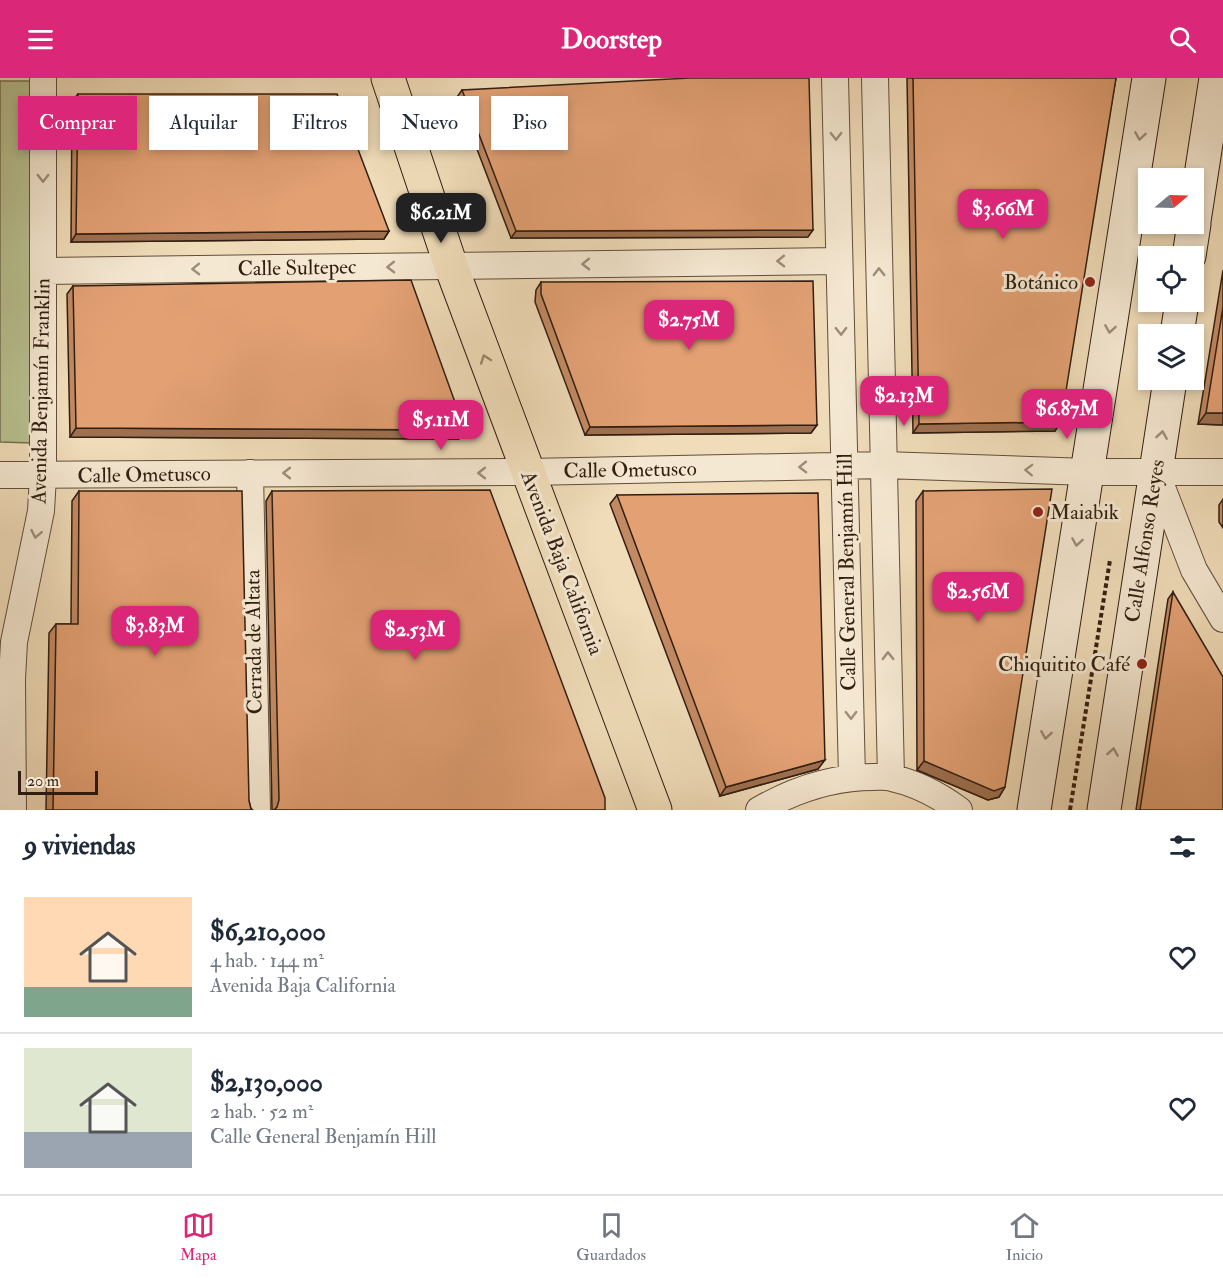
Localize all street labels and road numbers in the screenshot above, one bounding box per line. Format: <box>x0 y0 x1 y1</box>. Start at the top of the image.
street label: Calle Sultepec <box>237 253 357 283</box>
street label: Avenida Benjamín Franklin <box>26 278 56 505</box>
street label: Calle General Benjamín Hill <box>831 452 863 691</box>
street label: Calle Ometusco <box>563 455 697 485</box>
street label: Calle Alfonso Reyes <box>1119 458 1171 624</box>
street label: Calle Ometusco <box>77 460 211 490</box>
street label: Avenida Baja California <box>514 466 610 659</box>
street label: Cerrada de Altata <box>239 569 269 715</box>

